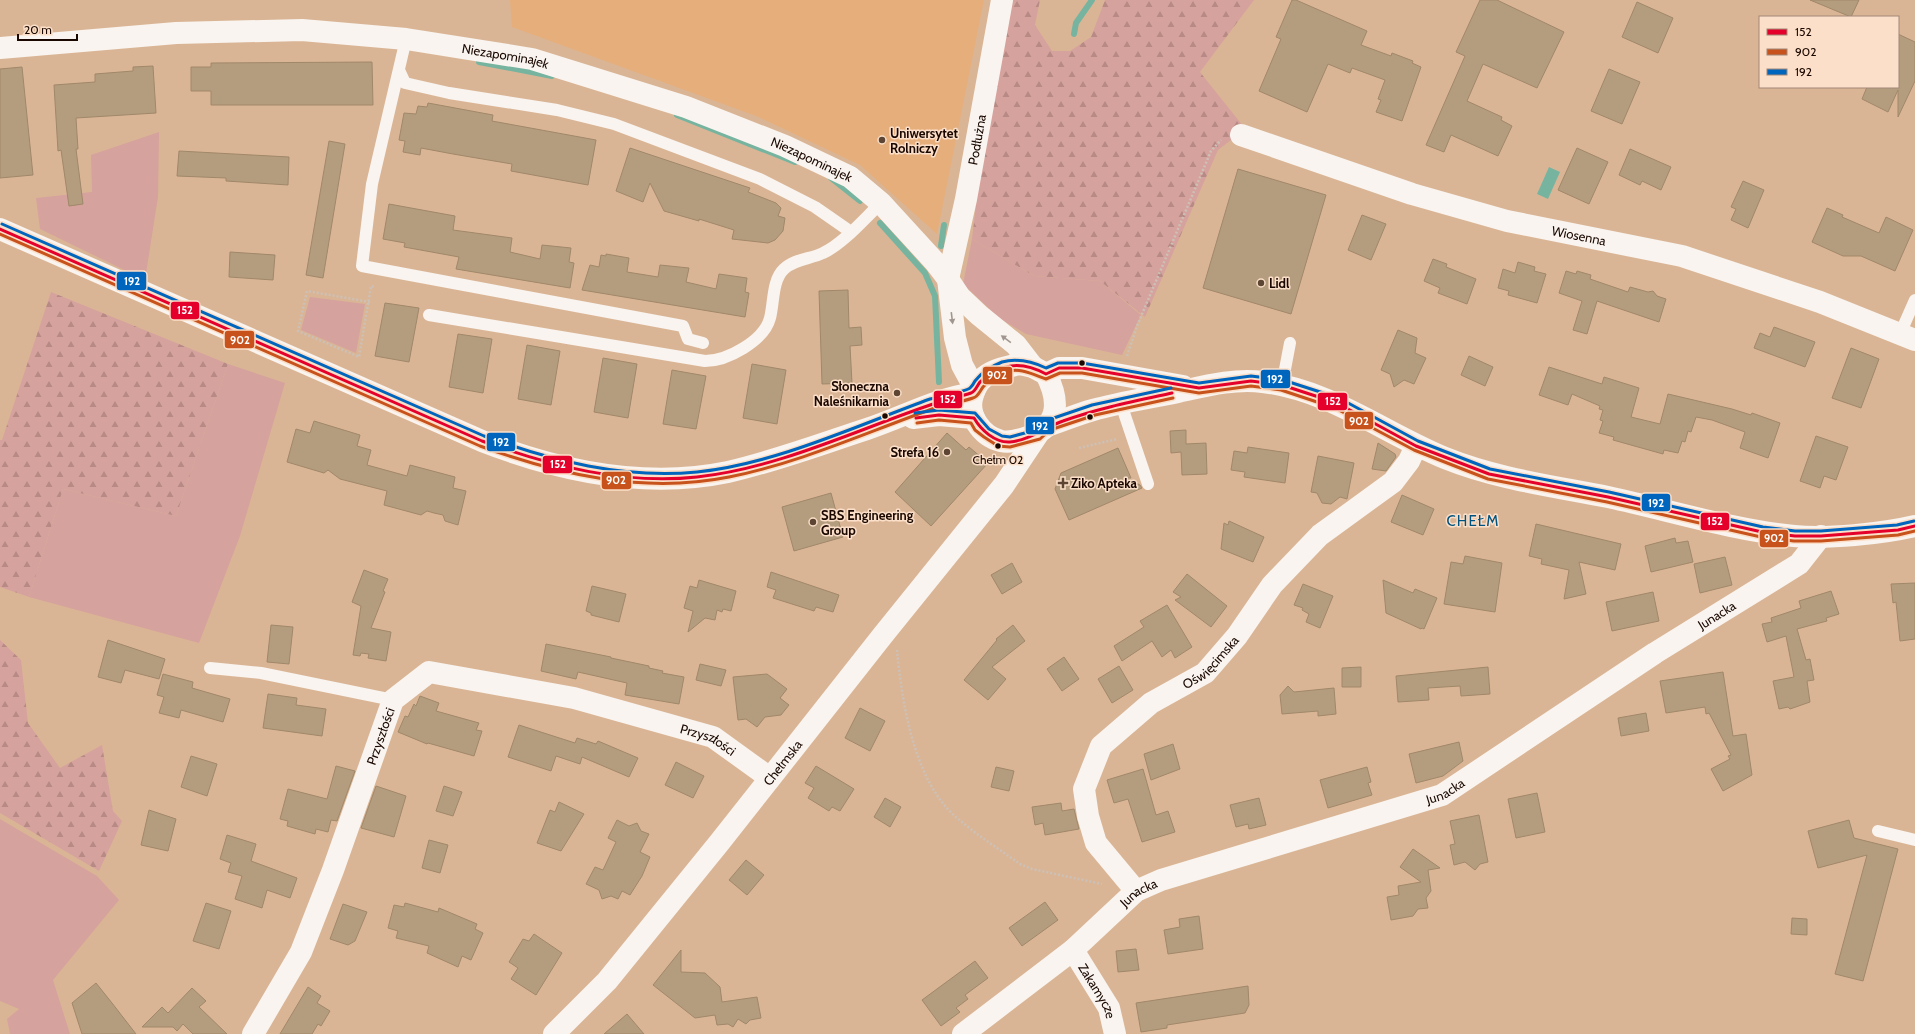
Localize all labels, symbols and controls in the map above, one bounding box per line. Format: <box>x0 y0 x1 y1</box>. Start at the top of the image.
scale bar <box>18 16 77 42</box>
legend <box>1759 16 1899 88</box>
text: 20 m <box>24 22 52 37</box>
text: 152 <box>1795 24 1812 39</box>
street label: Niezapominajek <box>461 40 551 72</box>
text: 902 <box>1795 44 1816 59</box>
text: 192 <box>1795 64 1812 79</box>
street label: Podłużna <box>964 112 989 166</box>
place label: Uniwersytet Rolniczy <box>890 125 958 156</box>
street label: Niezapominajek <box>769 133 855 185</box>
marker: Uniwersytet Rolniczy <box>877 135 887 145</box>
street label: Wiosenna <box>1550 222 1608 249</box>
line badge: 192 <box>116 271 147 291</box>
text: 192 <box>124 274 140 288</box>
place label: Lidl <box>1269 275 1290 291</box>
marker: Lidl <box>1256 278 1266 288</box>
line badge: 152 <box>170 301 200 320</box>
text: 152 <box>177 303 193 317</box>
one-way arrow <box>949 312 955 324</box>
line badge: 902 <box>224 330 255 349</box>
text: 902 <box>230 333 250 347</box>
one-way arrow <box>1001 334 1012 343</box>
unlabelled marker <box>1077 358 1087 368</box>
line badge: 902 <box>982 366 1013 385</box>
text: 902 <box>987 368 1007 382</box>
line badge: 192 <box>1260 369 1291 389</box>
text: 192 <box>1267 372 1283 386</box>
place label: Słoneczna Naleśnikarnia <box>814 378 890 409</box>
marker: Słoneczna Naleśnikarnia <box>892 388 902 398</box>
line badge: 152 <box>933 390 963 409</box>
text: 152 <box>940 392 956 406</box>
line badge: 152 <box>1317 392 1348 411</box>
text: 152 <box>1325 394 1341 408</box>
unlabelled marker <box>880 411 890 421</box>
line badge: 902 <box>1344 411 1374 430</box>
unlabelled marker <box>1085 412 1095 422</box>
text: 902 <box>1349 414 1369 428</box>
line badge: 192 <box>1025 416 1055 435</box>
text: 192 <box>1032 419 1048 433</box>
line badge: 192 <box>486 432 516 452</box>
text: 192 <box>493 435 509 449</box>
marker: Chełm 02 <box>993 441 1003 451</box>
place label: Strefa 16 <box>890 444 939 460</box>
marker: Strefa 16 <box>942 447 952 457</box>
place label: Chełm 02 <box>973 452 1023 467</box>
line badge: 152 <box>542 455 573 474</box>
text: 152 <box>550 457 566 471</box>
line badge: 902 <box>601 471 632 490</box>
text: 902 <box>606 473 626 487</box>
place label: Ziko Apteka <box>1071 475 1137 491</box>
marker: Ziko Apteka <box>1058 478 1068 488</box>
line badge: 192 <box>1641 493 1671 512</box>
text: 192 <box>1648 496 1664 510</box>
place label: SBS Engineering Group <box>821 507 914 538</box>
district label: CHEŁM <box>1447 512 1499 530</box>
line badge: 152 <box>1700 512 1730 531</box>
text: 152 <box>1707 514 1723 528</box>
marker: SBS Engineering Group <box>808 517 818 527</box>
line badge: 902 <box>1759 529 1789 548</box>
text: 902 <box>1764 531 1784 545</box>
street label: Junacka <box>1694 597 1739 633</box>
street label: Oświęcimska <box>1179 632 1242 692</box>
street label: Przyszłości <box>363 705 398 767</box>
street label: Przyszłości <box>679 720 739 759</box>
street label: Chełmska <box>759 736 806 789</box>
street label: Junacka <box>1423 774 1468 808</box>
street label: Junacka <box>1116 875 1160 911</box>
street label: Zakamycze <box>1075 960 1119 1020</box>

